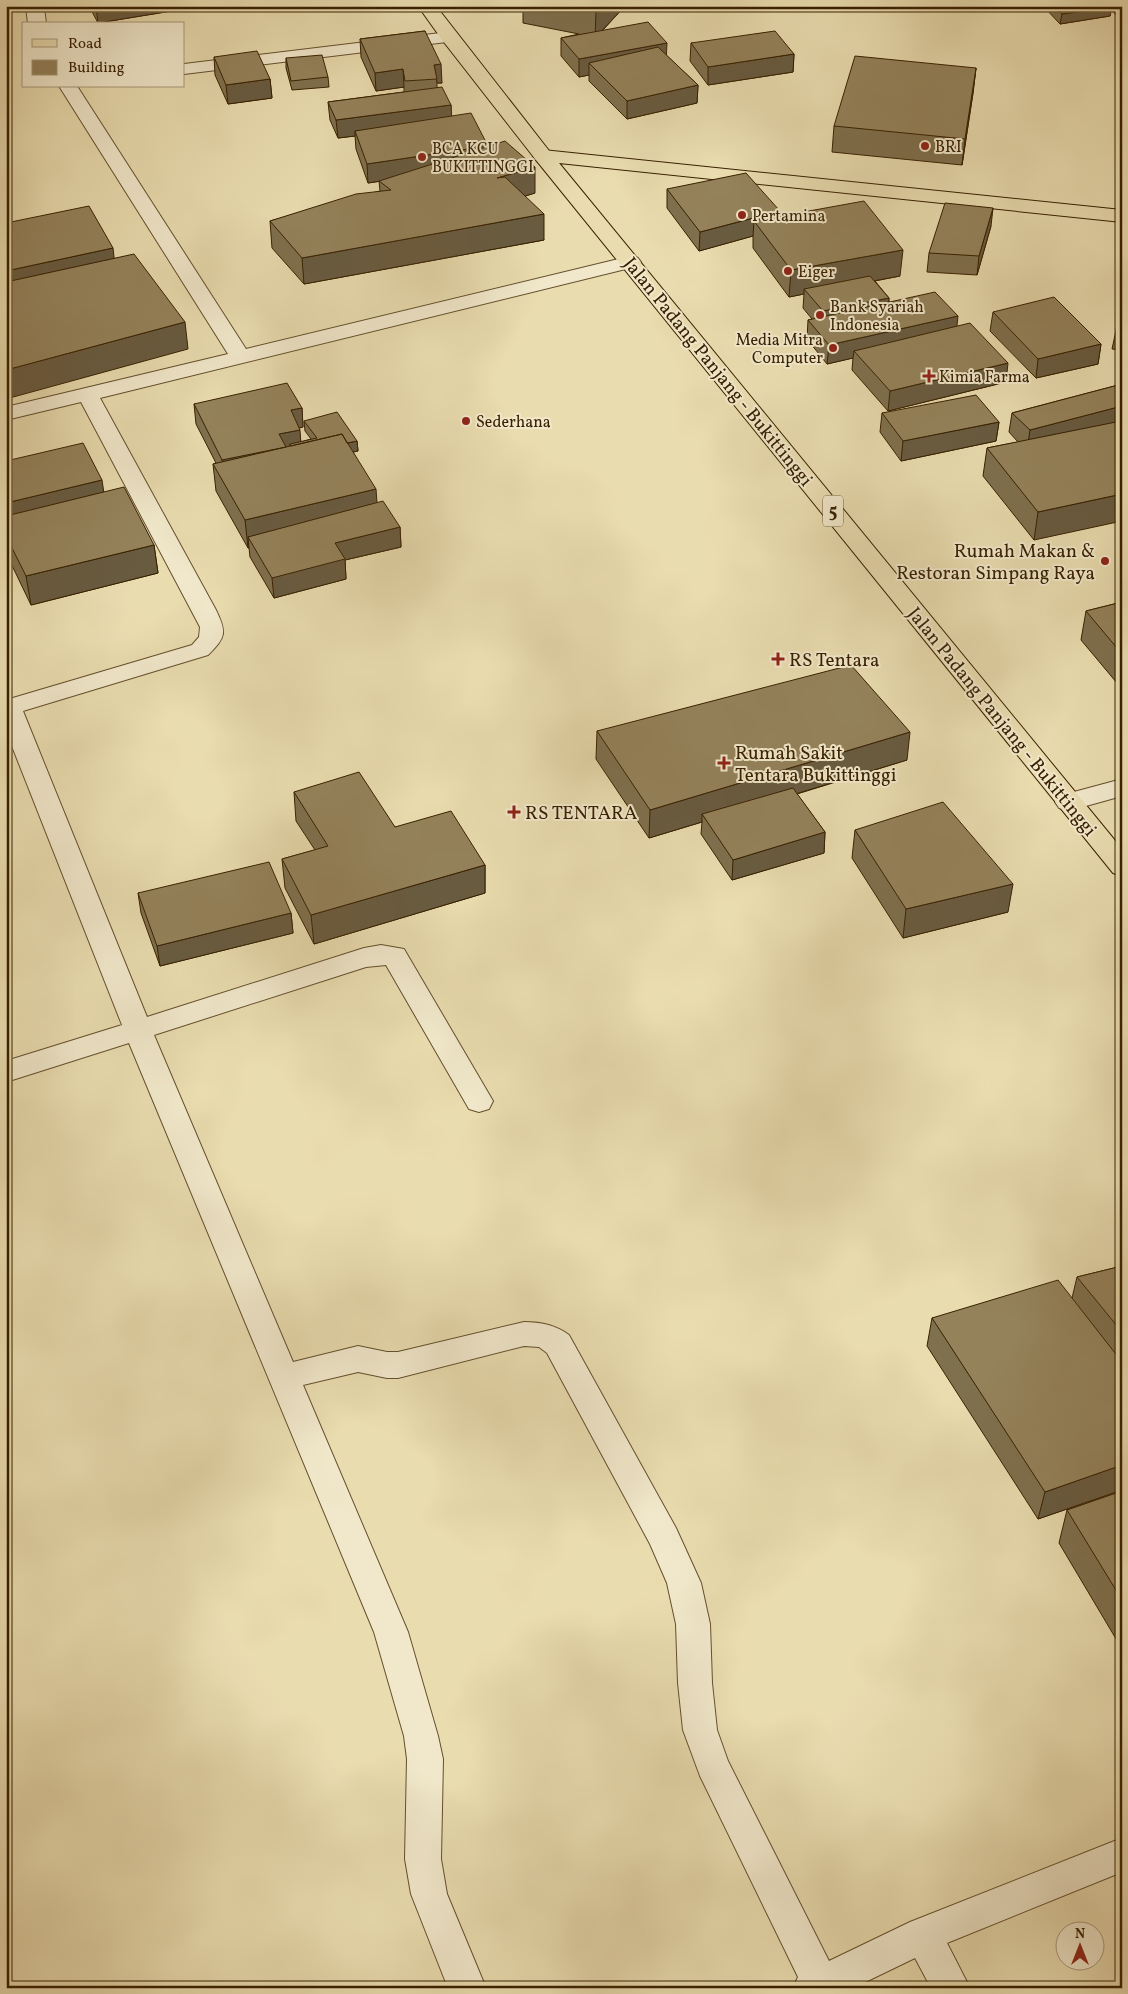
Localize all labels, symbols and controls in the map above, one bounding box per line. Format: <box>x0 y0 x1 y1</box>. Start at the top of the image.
legend <box>22 22 185 88</box>
text: Road <box>68 34 102 55</box>
text: Building <box>68 58 125 79</box>
place label: BRI <box>935 137 962 159</box>
place label: BCA KCU BUKITTINGGI <box>432 139 534 179</box>
marker: BRI <box>919 140 931 152</box>
marker: BCA KCU BUKITTINGGI <box>416 151 428 163</box>
place label: Pertamina <box>752 206 825 228</box>
marker: Pertamina <box>736 209 748 221</box>
street label: Jalan Padang Panjang - Bukittinggi <box>617 252 818 493</box>
place label: Eiger <box>798 262 835 284</box>
marker: Eiger <box>782 265 794 277</box>
place label: Bank Syariah Indonesia <box>830 297 924 337</box>
marker: Bank Syariah Indonesia <box>814 309 826 321</box>
place label: Media Mitra Computer <box>736 330 823 370</box>
marker: Media Mitra Computer <box>827 342 839 354</box>
place label: Kimia Farma <box>939 367 1030 389</box>
marker: Kimia Farma <box>923 370 935 382</box>
place label: Sederhana <box>476 412 551 434</box>
marker: Sederhana <box>460 415 472 427</box>
road number: 5 <box>823 496 843 526</box>
place label: Rumah Makan & Restoran Simpang Raya <box>896 539 1095 587</box>
marker: Rumah Makan & Restoran Simpang Raya <box>1099 555 1111 567</box>
street label: Jalan Padang Panjang - Bukittinggi <box>901 602 1102 843</box>
place label: RS Tentara <box>789 648 879 674</box>
marker: RS Tentara <box>771 652 785 666</box>
place label: Rumah Sakit Tentara Bukittinggi <box>735 741 897 789</box>
marker: Rumah Sakit Tentara Bukittinggi <box>717 756 731 770</box>
place label: RS TENTARA <box>525 801 637 827</box>
marker: RS TENTARA <box>507 805 521 819</box>
north arrow <box>1056 1922 1106 1972</box>
text: N <box>1075 1925 1085 1944</box>

